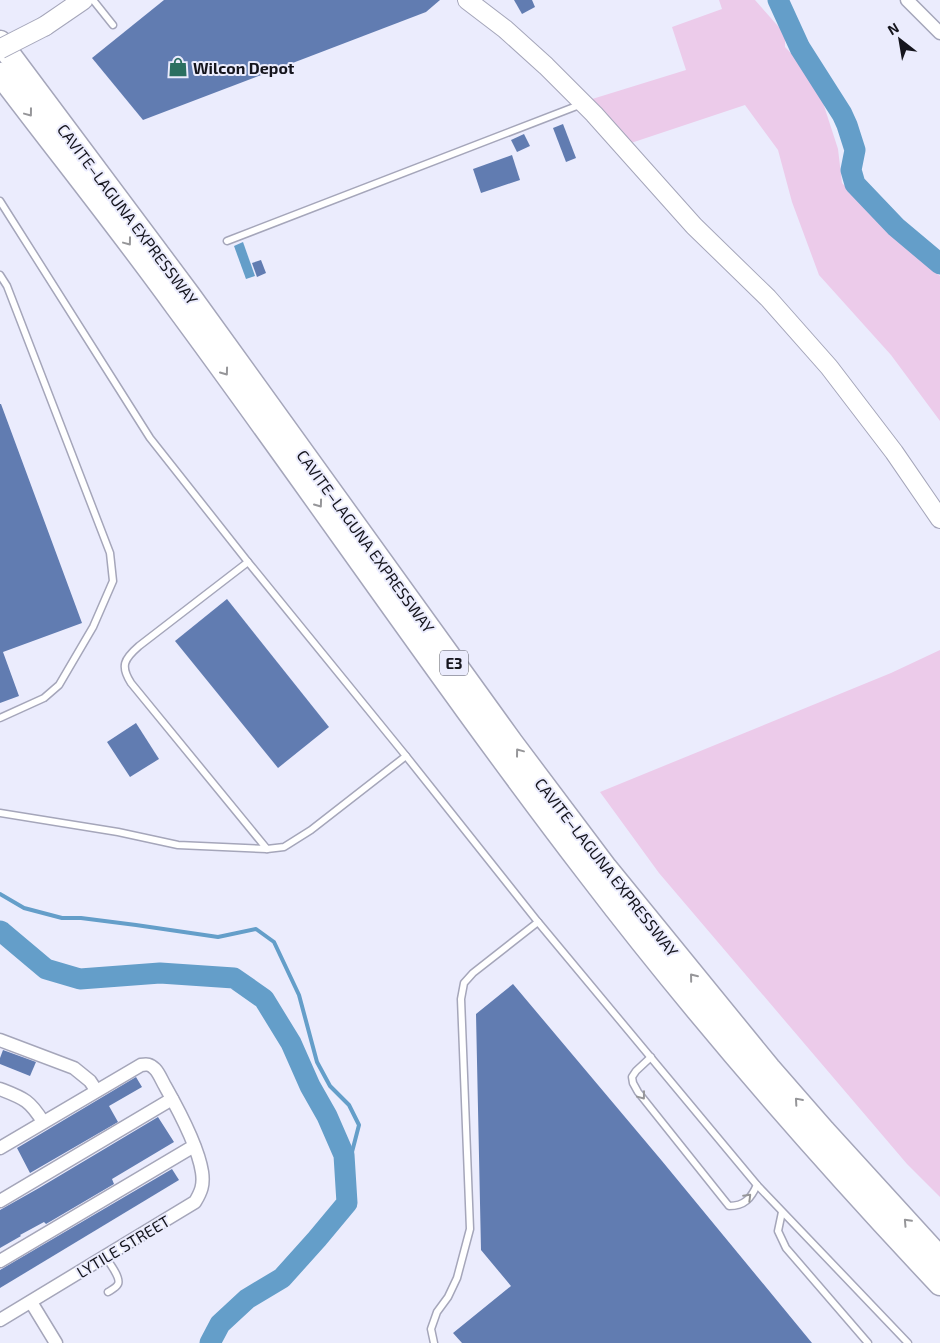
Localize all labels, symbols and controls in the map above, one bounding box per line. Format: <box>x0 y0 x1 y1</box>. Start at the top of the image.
north arrow <box>875 15 925 65</box>
text: N <box>884 19 902 38</box>
shop icon: Wilcon Depot <box>167 56 189 78</box>
place label: Wilcon Depot <box>193 58 295 77</box>
one-way arrow <box>24 107 32 116</box>
street label: CAVITE–LAGUNA EXPRESSWAY <box>54 120 202 308</box>
one-way arrow <box>122 236 131 246</box>
one-way arrow <box>219 367 228 376</box>
street label: CAVITE–LAGUNA EXPRESSWAY <box>293 446 439 636</box>
one-way arrow <box>313 499 323 508</box>
road number: E3 <box>440 650 468 676</box>
one-way arrow <box>516 749 524 758</box>
street label: CAVITE–LAGUNA EXPRESSWAY <box>531 774 683 960</box>
one-way arrow <box>691 974 699 983</box>
one-way arrow <box>636 1090 644 1099</box>
one-way arrow <box>795 1098 804 1107</box>
one-way arrow <box>742 1194 751 1203</box>
street label: LYTILE STREET <box>73 1211 173 1281</box>
one-way arrow <box>904 1218 913 1227</box>

